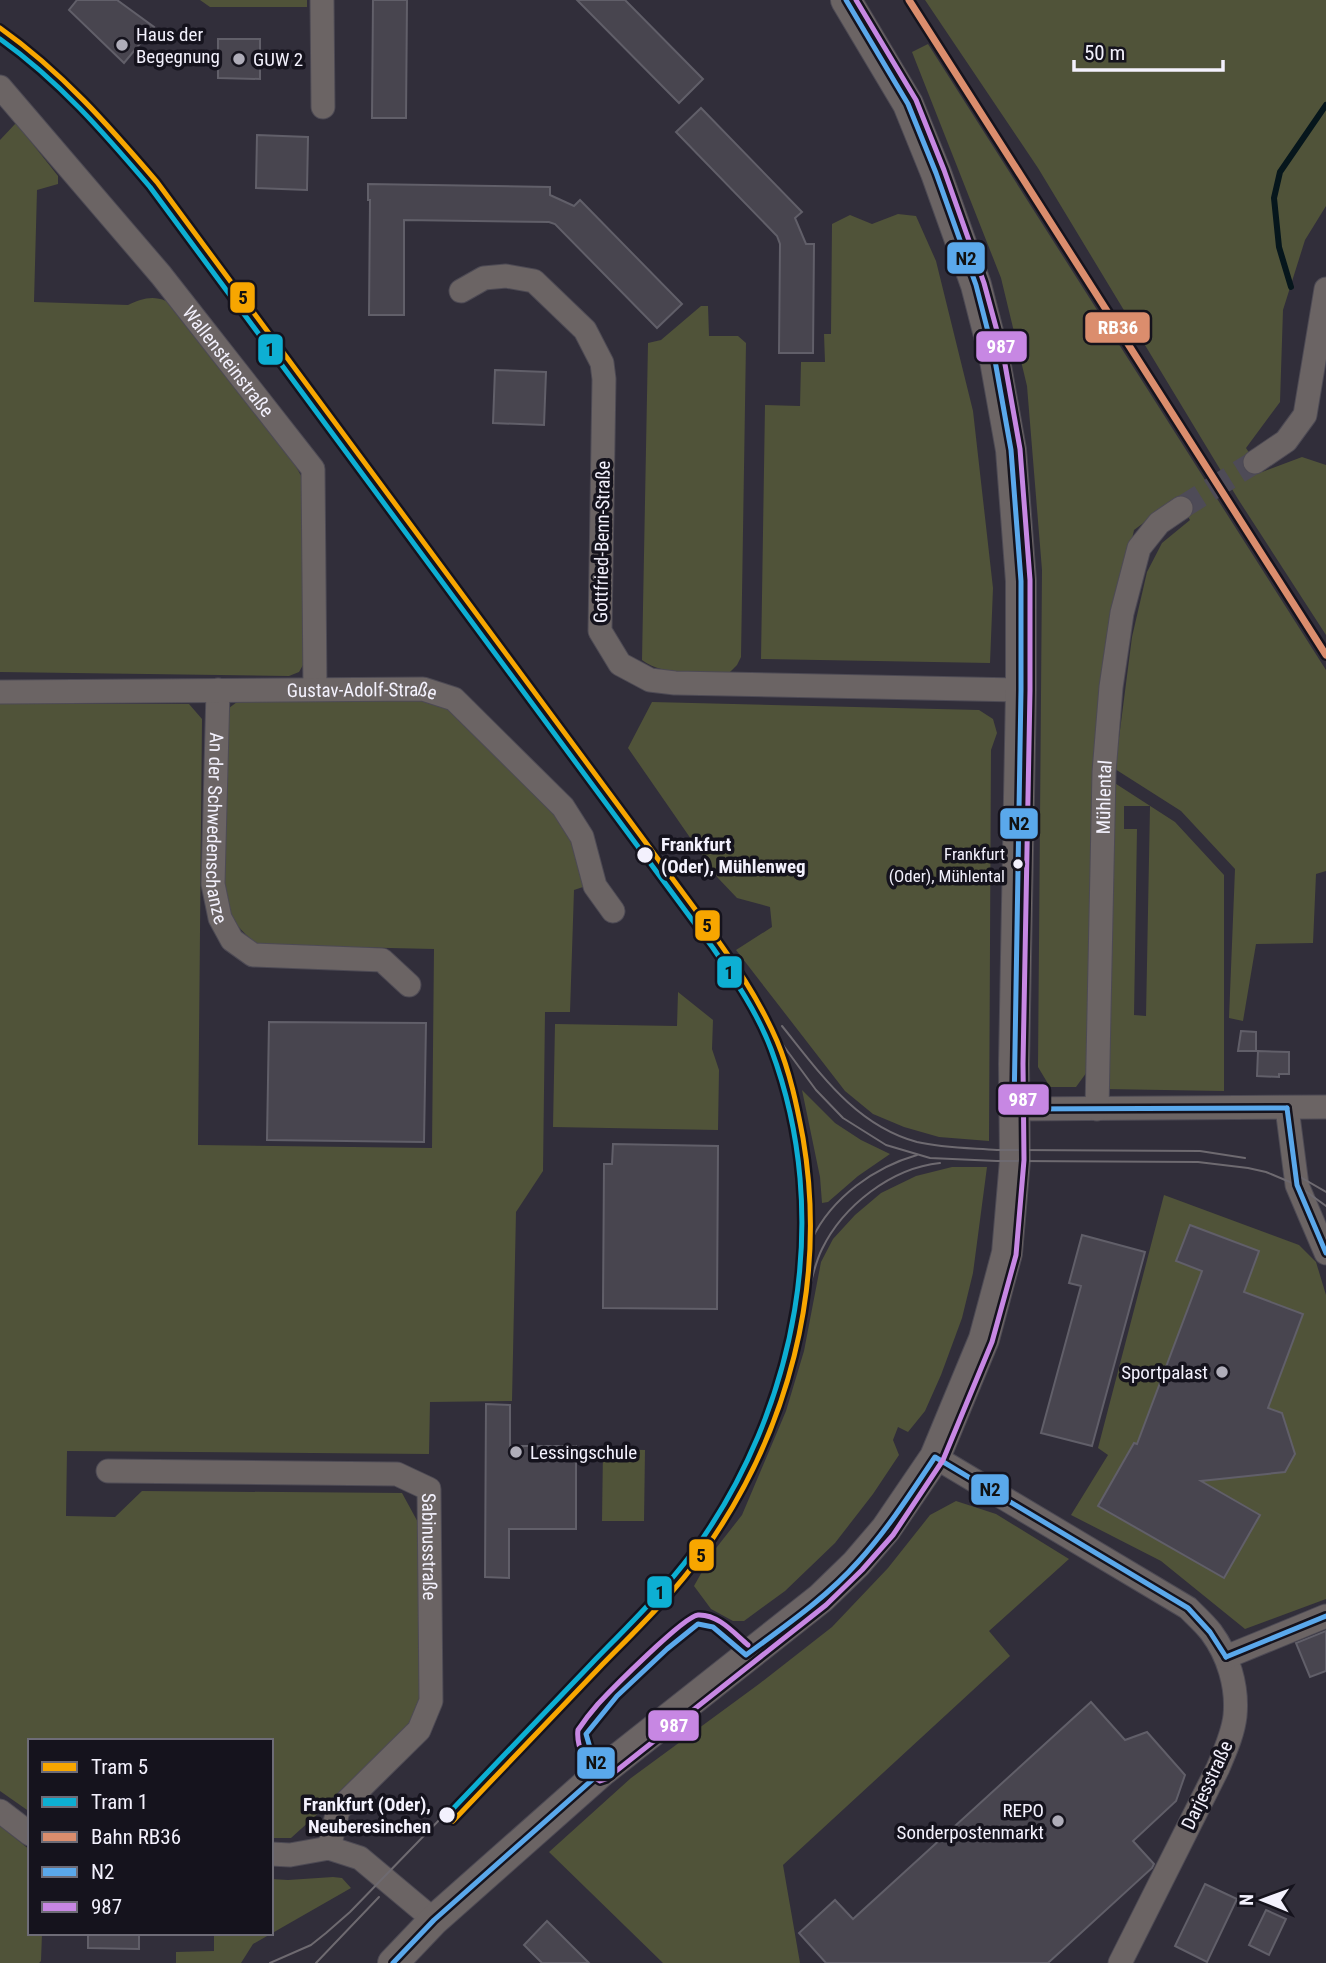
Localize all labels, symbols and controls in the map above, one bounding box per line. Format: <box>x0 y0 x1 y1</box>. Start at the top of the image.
place label: Haus der Begegnung <box>136 23 220 68</box>
scale bar <box>1074 28 1223 72</box>
marker: Haus der Begegnung <box>114 37 130 53</box>
text: 50 m <box>1084 41 1125 65</box>
place label: GUW 2 <box>253 48 303 71</box>
marker: GUW 2 <box>231 51 247 67</box>
line badge: N2 <box>946 241 986 275</box>
text: N2 <box>955 247 977 270</box>
line badge: 5 <box>229 281 256 314</box>
text: 5 <box>238 286 248 309</box>
street label: Wallensteinstraße <box>178 301 279 421</box>
line badge: RB36 <box>1084 311 1151 344</box>
text: RB36 <box>1098 316 1138 339</box>
line badge: 987 <box>975 330 1028 363</box>
line badge: 1 <box>257 333 284 366</box>
text: 987 <box>987 335 1015 358</box>
text: 1 <box>265 338 275 361</box>
street label: Gottfried-Benn-Straße <box>589 461 615 623</box>
street label: Gustav-Adolf-Straße <box>287 677 440 704</box>
street label: An der Schwedenschanze <box>201 732 233 928</box>
street label: Mühlental <box>1091 759 1116 834</box>
line badge: N2 <box>999 807 1039 840</box>
text: N2 <box>1008 812 1030 835</box>
place label: Frankfurt (Oder), Mühlenweg <box>661 833 806 878</box>
place label: Frankfurt (Oder), Mühlental <box>889 844 1005 886</box>
marker: Frankfurt (Oder), Mühlenweg <box>635 845 655 865</box>
marker: Frankfurt (Oder), Mühlental <box>1011 857 1025 871</box>
line badge: 5 <box>694 909 721 942</box>
text: 5 <box>702 914 712 937</box>
line badge: 1 <box>716 955 743 989</box>
text: 1 <box>724 961 734 984</box>
line badge: 987 <box>997 1083 1050 1116</box>
text: 987 <box>1009 1088 1037 1111</box>
place label: Sportpalast <box>1121 1361 1208 1384</box>
marker: Sportpalast <box>1214 1364 1230 1380</box>
place label: Lessingschule <box>530 1441 637 1464</box>
marker: Lessingschule <box>508 1444 524 1460</box>
line badge: N2 <box>970 1473 1010 1506</box>
text: N2 <box>979 1478 1001 1501</box>
street label: Sabinusstraße <box>418 1493 442 1601</box>
line badge: 5 <box>688 1538 715 1572</box>
text: 5 <box>696 1544 706 1567</box>
line badge: 1 <box>646 1575 673 1609</box>
text: 1 <box>655 1581 665 1604</box>
line badge: 987 <box>647 1709 700 1742</box>
text: 987 <box>660 1714 688 1737</box>
street label: Darjesstraße <box>1176 1737 1238 1833</box>
legend <box>28 1739 273 1935</box>
line badge: N2 <box>576 1746 616 1780</box>
text: N2 <box>585 1751 607 1774</box>
text: Tram 5 <box>91 1755 148 1779</box>
text: Tram 1 <box>91 1790 148 1814</box>
place label: Frankfurt (Oder), Neuberesinchen <box>303 1793 431 1838</box>
place label: REPO Sonderpostenmarkt <box>897 1799 1044 1844</box>
marker: Frankfurt (Oder), Neuberesinchen <box>437 1805 457 1825</box>
marker: REPO Sonderpostenmarkt <box>1050 1813 1066 1829</box>
text: Bahn RB36 <box>91 1825 181 1849</box>
text: N2 <box>91 1860 114 1884</box>
north arrow <box>1228 1865 1298 1935</box>
text: N <box>1235 1894 1258 1906</box>
text: 987 <box>91 1895 122 1919</box>

